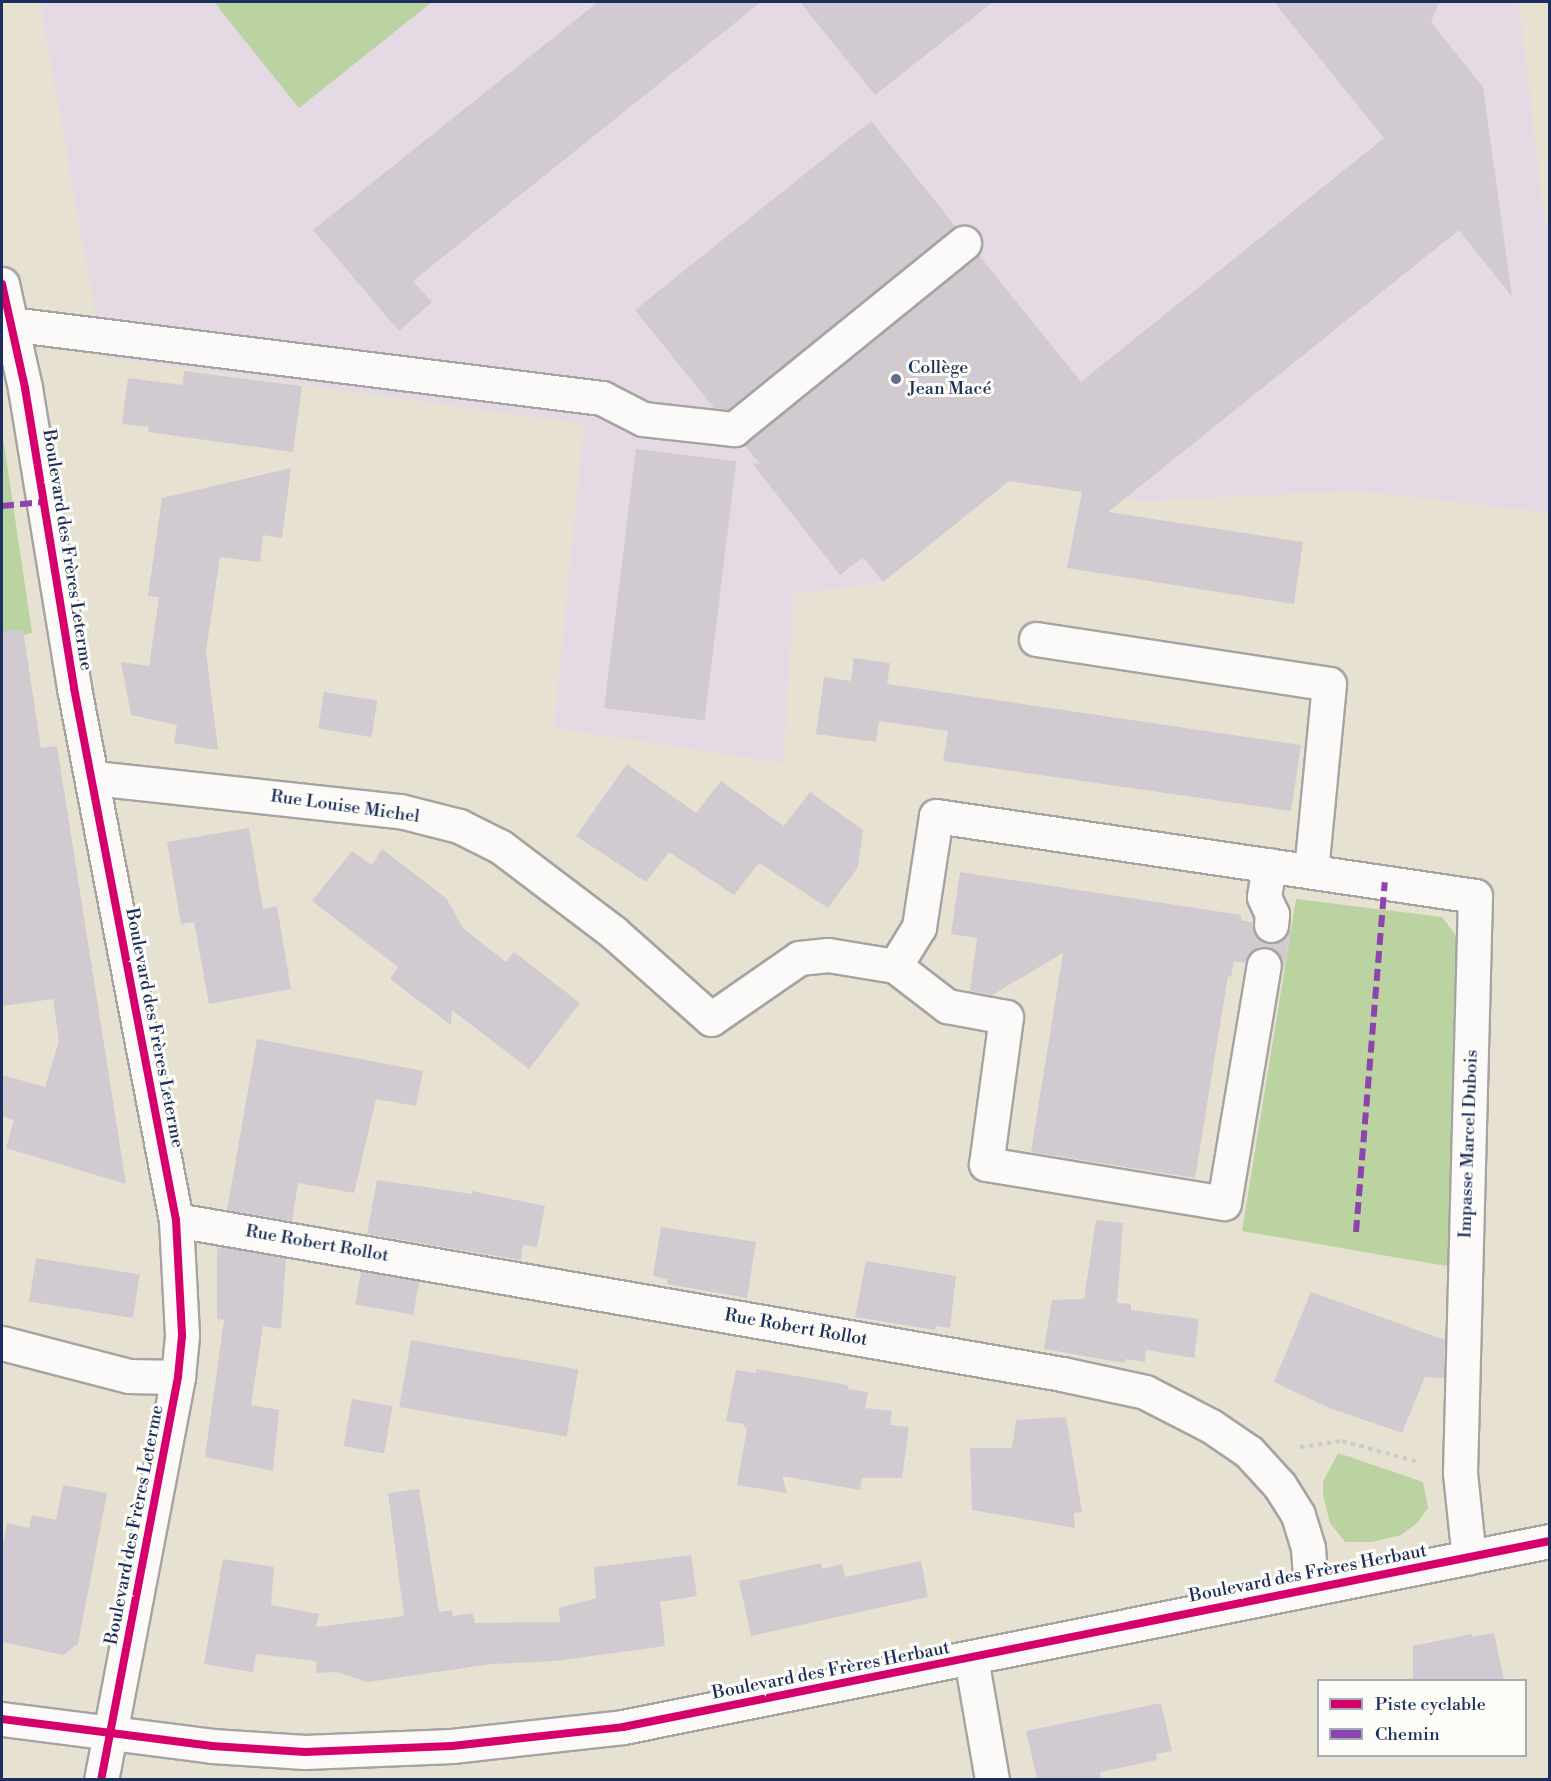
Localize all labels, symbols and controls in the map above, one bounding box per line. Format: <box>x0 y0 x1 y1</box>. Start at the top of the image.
place label: Collège Jean Macé <box>908 358 992 400</box>
marker: Collège Jean Macé <box>889 372 903 386</box>
street label: Boulevard des Frères Leterme <box>37 428 97 672</box>
street label: Rue Louise Michel <box>269 786 421 828</box>
street label: Boulevard des Frères Leterme <box>120 906 188 1150</box>
street label: Impasse Marcel Dubois <box>1455 1049 1483 1239</box>
street label: Rue Robert Rollot <box>244 1221 390 1267</box>
street label: Rue Robert Rollot <box>723 1305 869 1351</box>
street label: Boulevard des Frères Leterme <box>101 1403 169 1647</box>
street label: Boulevard des Frères Herbaut <box>1187 1540 1429 1608</box>
street label: Boulevard des Frères Herbaut <box>710 1637 952 1705</box>
legend <box>1317 1679 1527 1757</box>
text: Piste cyclable <box>1375 1693 1486 1716</box>
text: Chemin <box>1375 1723 1440 1746</box>

